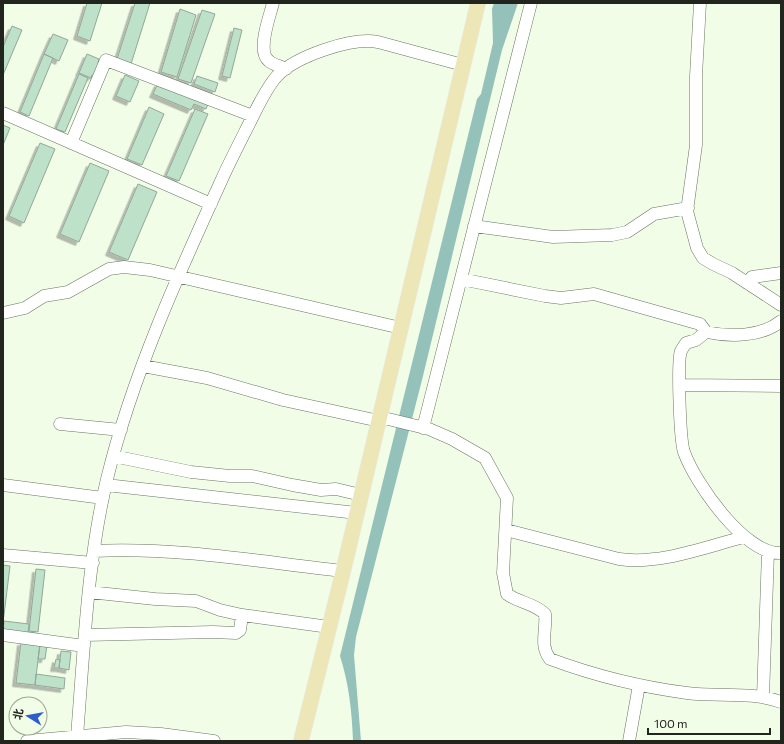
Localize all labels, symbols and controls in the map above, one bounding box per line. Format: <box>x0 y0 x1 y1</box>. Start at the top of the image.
north arrow <box>8 696 48 736</box>
text: 北 <box>10 707 25 721</box>
scale bar <box>648 710 770 736</box>
text: 100 m <box>654 716 688 730</box>

